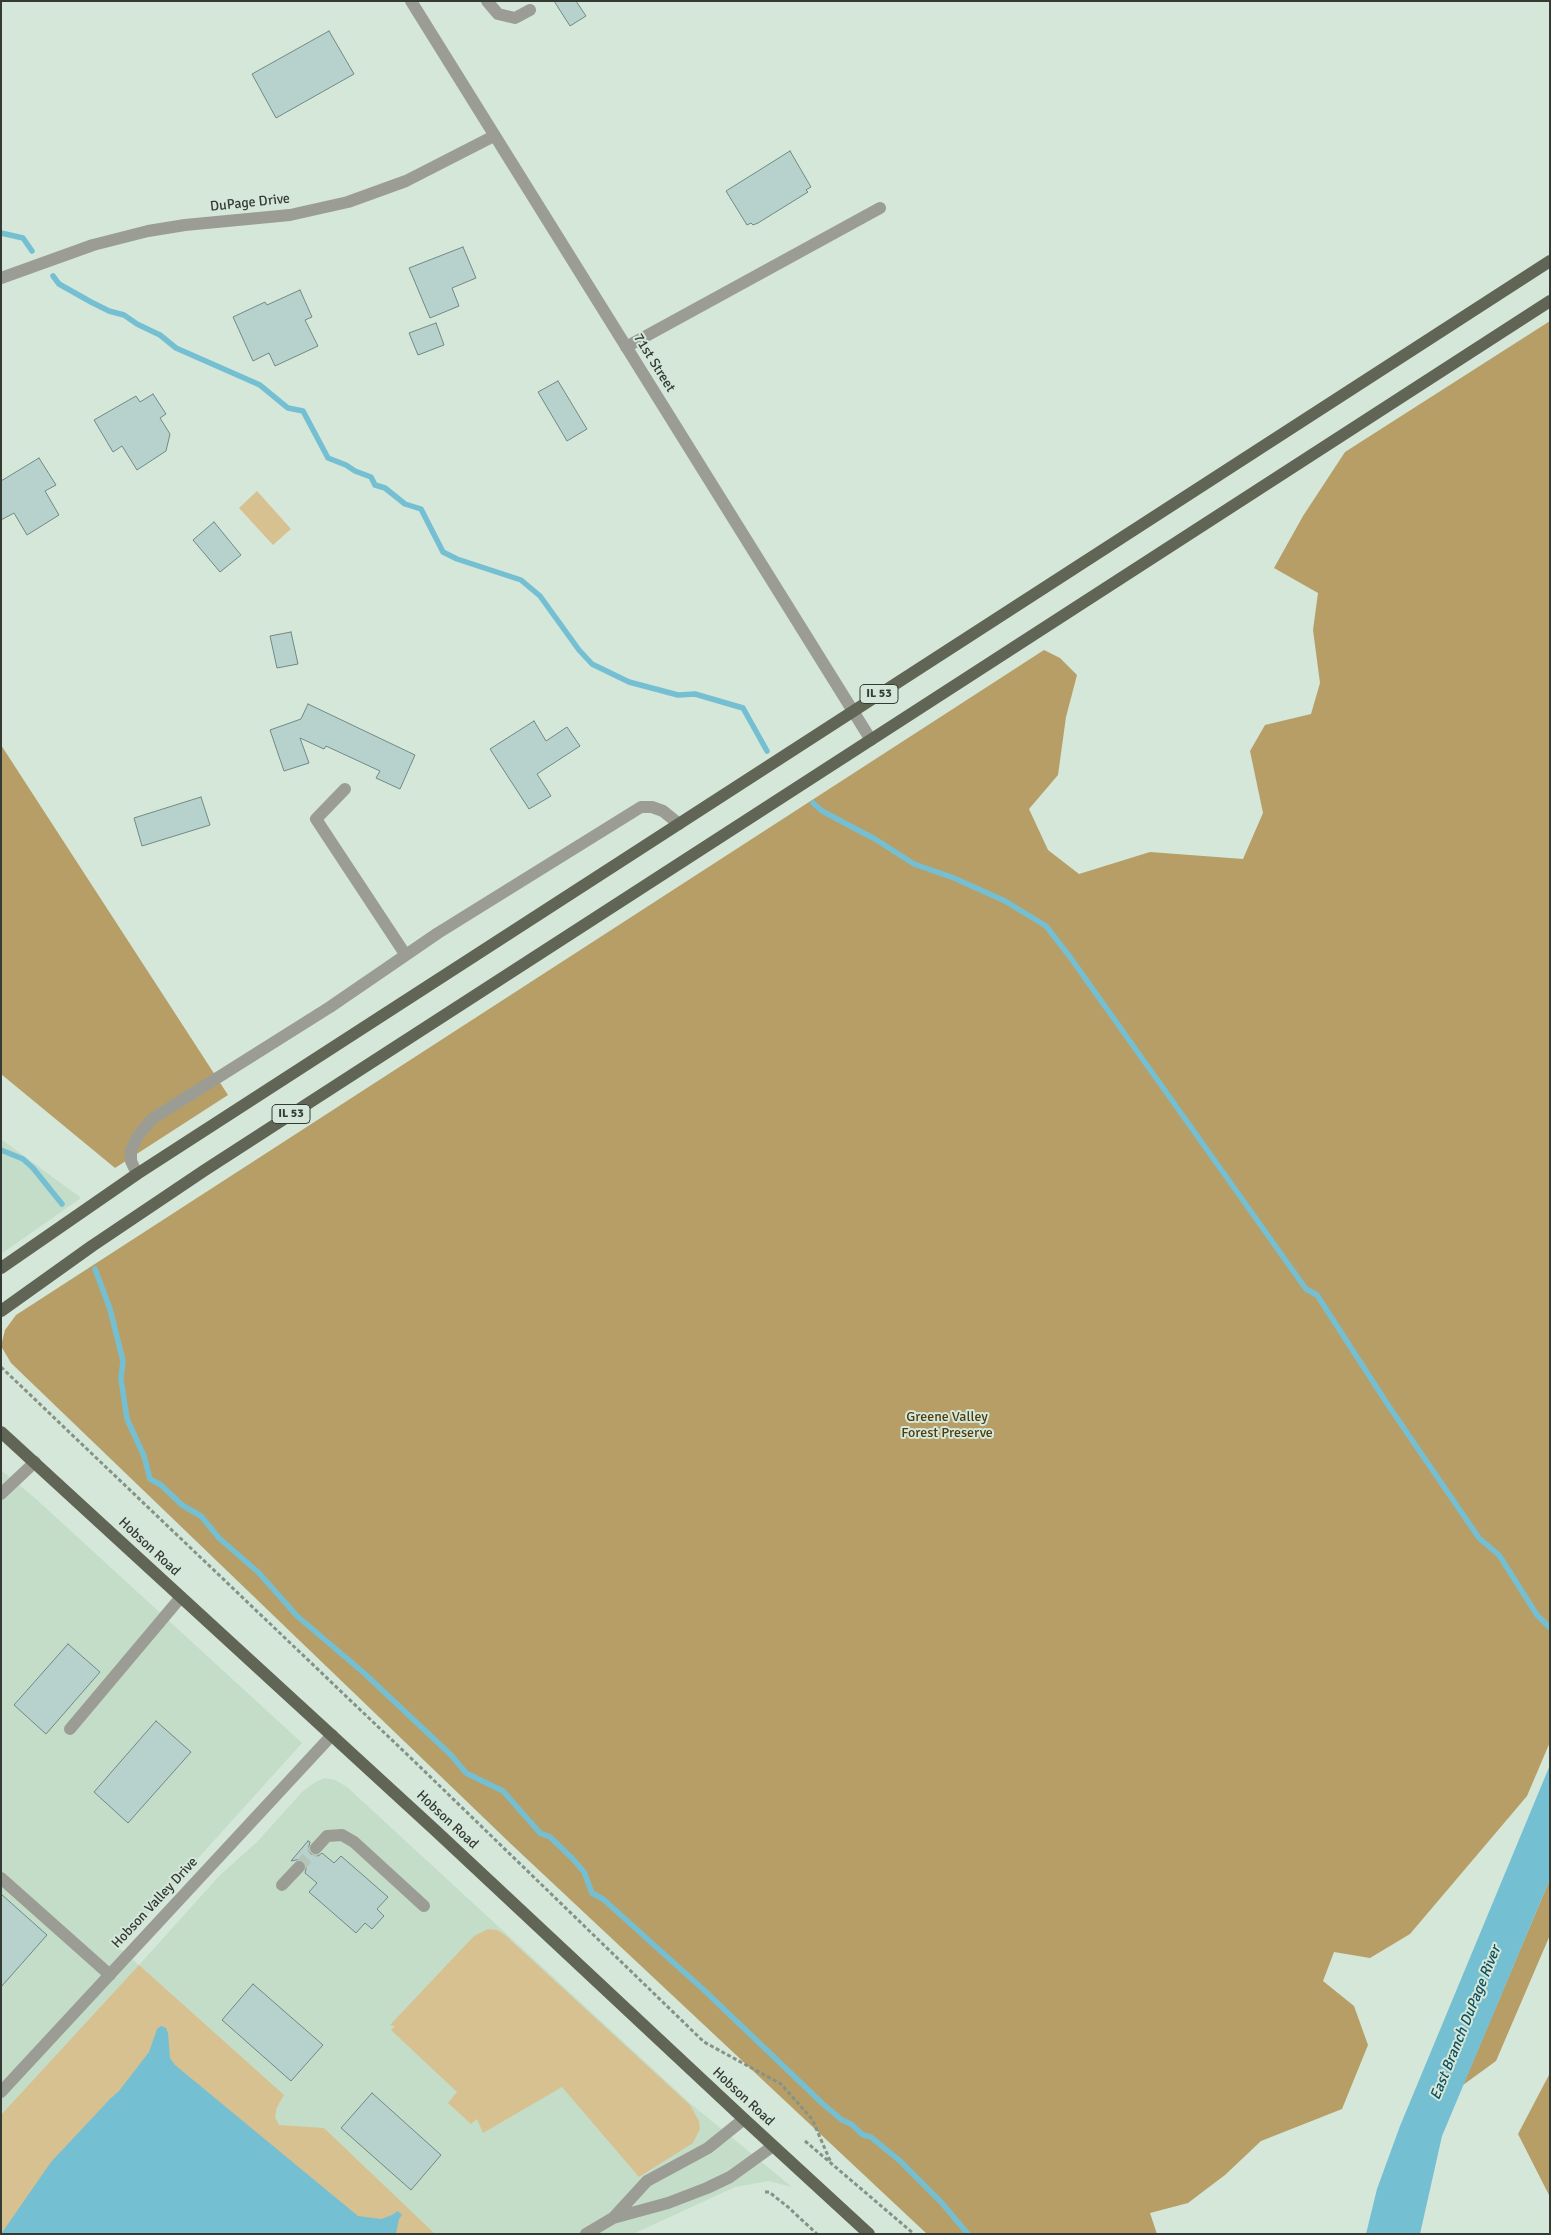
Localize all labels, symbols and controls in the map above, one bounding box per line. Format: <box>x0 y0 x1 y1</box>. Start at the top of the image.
street label: DuPage Drive <box>209 190 291 216</box>
street label: 71st Street <box>629 331 679 395</box>
road number: IL 53 <box>860 684 898 704</box>
road number: IL 53 <box>272 1104 310 1124</box>
park label: Greene Valley Forest Preserve <box>901 1409 993 1441</box>
street label: Hobson Road <box>115 1514 183 1580</box>
street label: Hobson Road <box>413 1787 481 1853</box>
street label: Hobson Valley Drive <box>108 1854 202 1952</box>
water label: East Branch DuPage River <box>1427 1943 1505 2103</box>
street label: Hobson Road <box>709 2064 777 2130</box>

